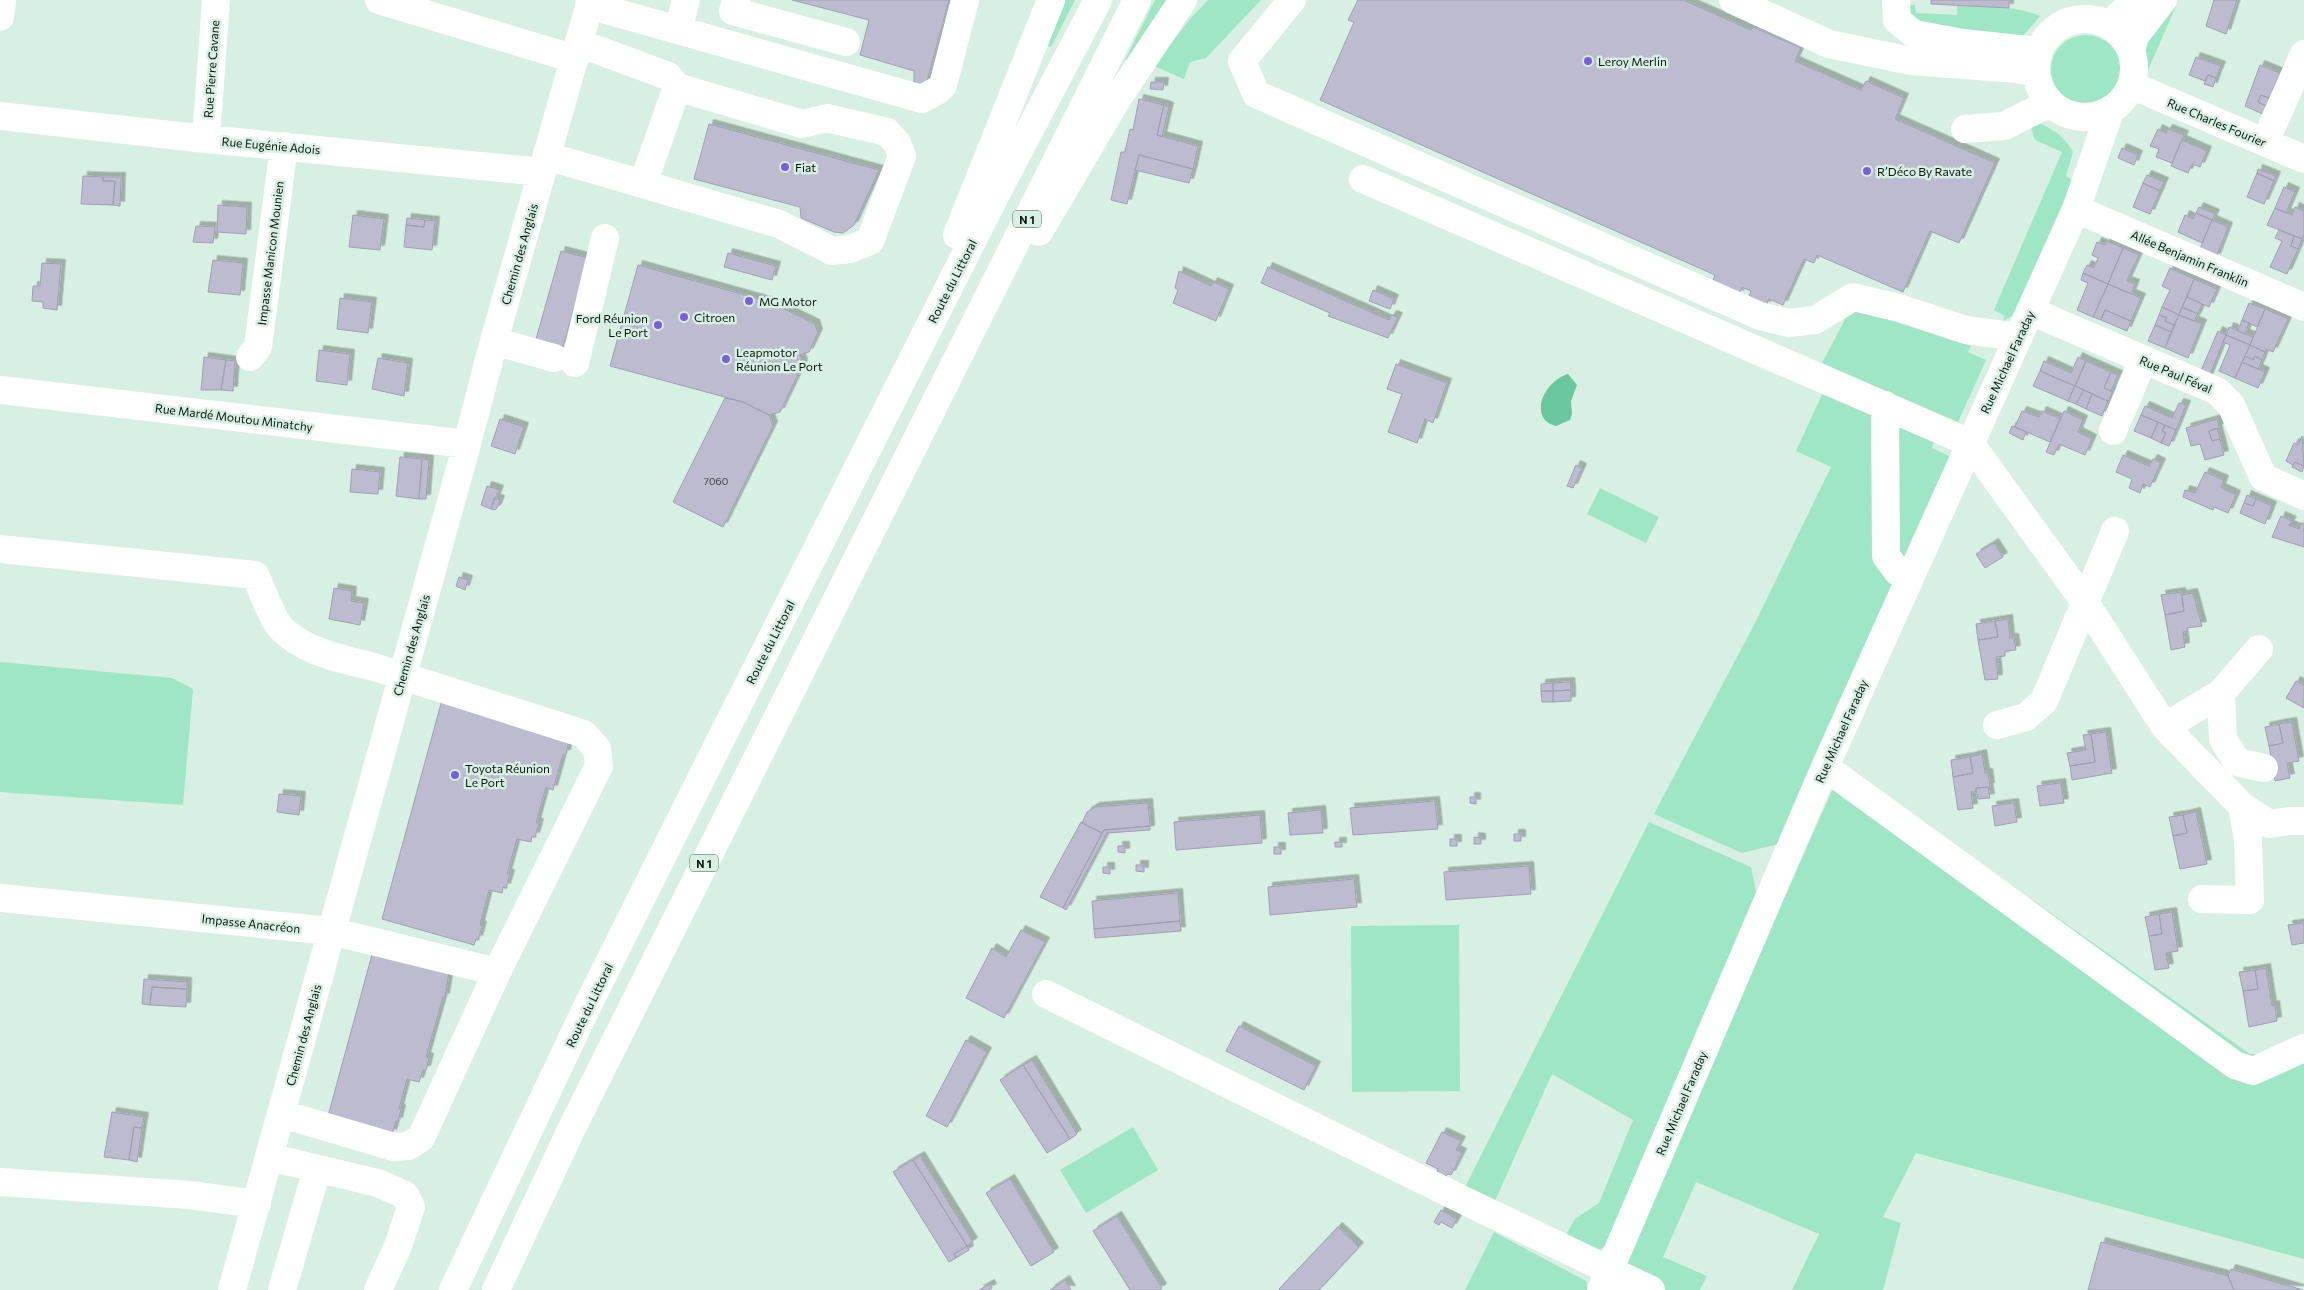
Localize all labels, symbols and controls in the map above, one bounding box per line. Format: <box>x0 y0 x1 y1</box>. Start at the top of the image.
street label: Rue Pierre Cavane <box>201 20 221 118</box>
place label: Leroy Merlin <box>1598 54 1667 68</box>
marker: Leroy Merlin <box>1582 55 1594 67</box>
street label: Rue Charles Fourier <box>2165 95 2269 149</box>
street label: Rue Eugénie Adois <box>221 134 321 156</box>
place label: Fiat <box>795 160 816 174</box>
marker: Fiat <box>779 161 791 173</box>
place label: R’Déco By Ravate <box>1877 164 1972 178</box>
marker: R’Déco By Ravate <box>1861 165 1873 177</box>
street label: Impasse Manicon Mounien <box>254 180 286 326</box>
street label: Chemin des Anglais <box>498 202 540 306</box>
road number: N 1 <box>1013 210 1041 228</box>
street label: Allée Benjamin Franklin <box>2129 227 2251 289</box>
street label: Route du Littoral <box>925 237 979 325</box>
place label: MG Motor <box>759 294 817 308</box>
marker: MG Motor <box>743 295 755 307</box>
street label: Rue Michael Faraday <box>1977 308 2037 416</box>
place label: Citroen <box>694 310 735 324</box>
place label: Ford Réunion Le Port <box>576 311 648 339</box>
marker: Citroen <box>678 311 690 323</box>
marker: Ford Réunion Le Port <box>652 319 664 331</box>
place label: Leapmotor Réunion Le Port <box>736 345 823 373</box>
street label: Rue Paul Féval <box>2138 352 2214 396</box>
marker: Leapmotor Réunion Le Port <box>720 353 732 365</box>
street label: Rue Mardé Moutou Minatchy <box>154 400 314 434</box>
house number: 7060 <box>704 475 728 487</box>
street label: Chemin des Anglais <box>390 593 432 697</box>
street label: Route du Littoral <box>743 598 797 686</box>
street label: Rue Michael Faraday <box>1812 677 1870 785</box>
place label: Toyota Réunion Le Port <box>465 761 550 789</box>
marker: Toyota Réunion Le Port <box>449 769 461 781</box>
road number: N 1 <box>690 854 718 871</box>
street label: Impasse Anacréon <box>201 911 301 935</box>
street label: Route du Littoral <box>563 961 615 1049</box>
street label: Chemin des Anglais <box>283 983 323 1087</box>
street label: Rue Michael Faraday <box>1653 1049 1709 1157</box>

